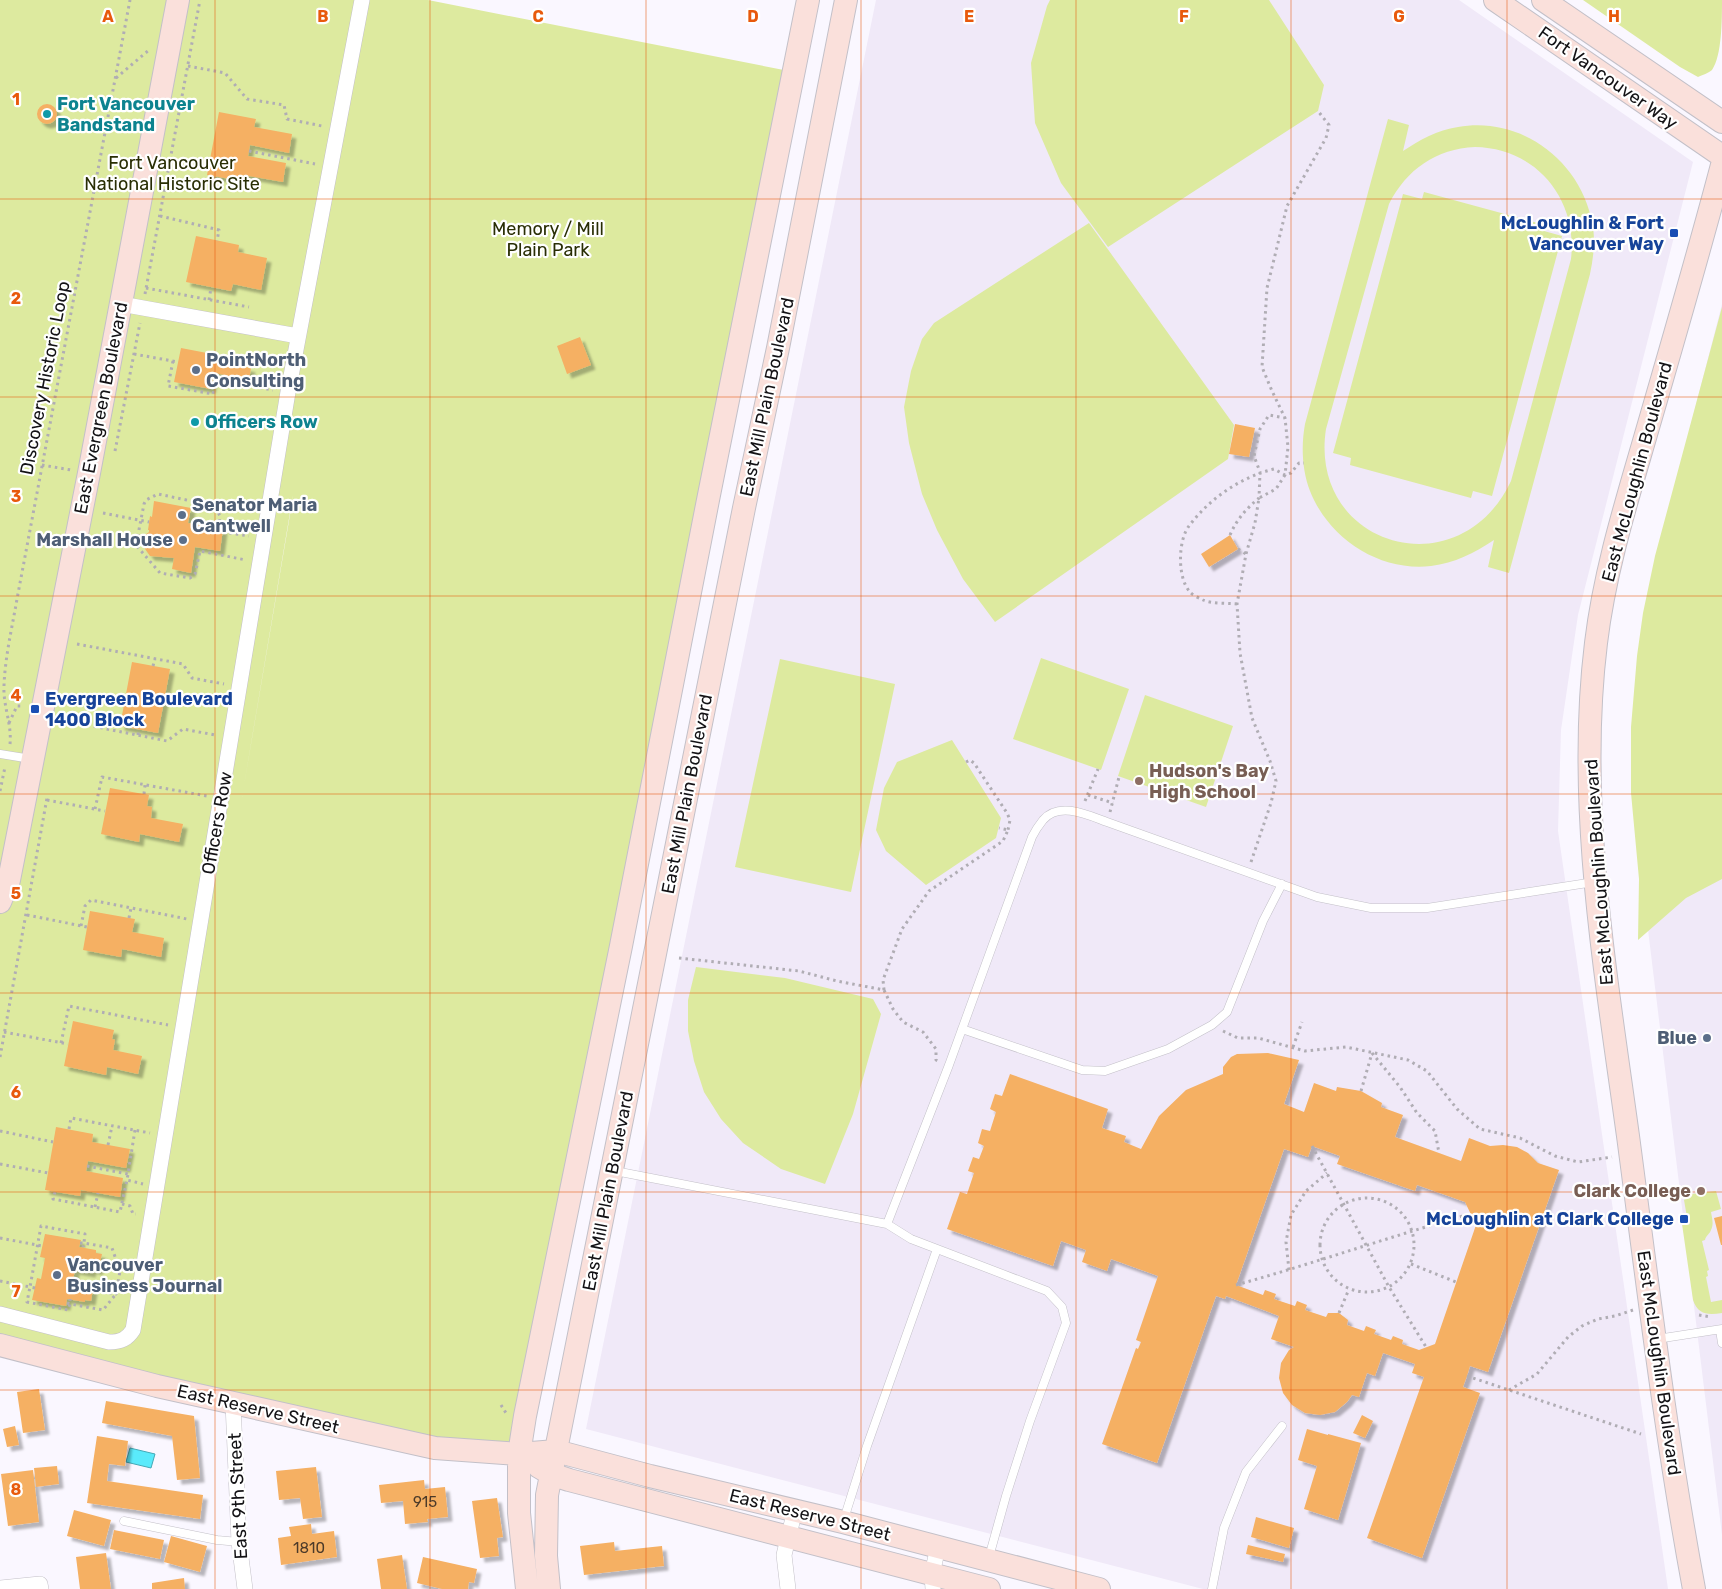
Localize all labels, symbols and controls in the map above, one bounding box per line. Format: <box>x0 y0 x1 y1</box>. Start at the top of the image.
text: A <box>102 7 114 26</box>
text: B <box>317 7 329 26</box>
text: C <box>532 7 544 26</box>
text: D <box>747 7 759 26</box>
text: E <box>964 7 974 26</box>
text: F <box>1179 7 1189 26</box>
text: G <box>1393 7 1405 26</box>
text: H <box>1608 7 1620 26</box>
street label: Fort Vancouver Way <box>1534 22 1682 134</box>
text: 1 <box>12 90 20 109</box>
place label: Fort Vancouver Bandstand <box>57 93 195 136</box>
marker: Fort Vancouver Bandstand <box>41 108 53 120</box>
park label: Fort Vancouver National Historic Site <box>84 152 260 195</box>
place label: McLoughlin & Fort Vancouver Way <box>1501 212 1664 255</box>
park label: Memory / Mill Plain Park <box>492 218 604 261</box>
marker: McLoughlin & Fort Vancouver Way <box>1668 227 1680 239</box>
street label: Discovery Historic Loop <box>15 279 75 477</box>
text: 2 <box>11 289 21 308</box>
street label: East Mill Plain Boulevard <box>735 295 799 499</box>
street label: East Evergreen Boulevard <box>70 300 132 516</box>
place label: PointNorth Consulting <box>206 349 306 392</box>
street label: East McLoughlin Boulevard <box>1597 360 1677 584</box>
marker: PointNorth Consulting <box>190 364 202 376</box>
place label: Officers Row <box>205 411 318 433</box>
marker: Officers Row <box>189 416 201 428</box>
text: 3 <box>11 487 21 506</box>
place label: Senator Maria Cantwell <box>192 494 317 537</box>
marker: Senator Maria Cantwell <box>176 509 188 521</box>
place label: Marshall House <box>36 529 173 551</box>
marker: Marshall House <box>177 534 189 546</box>
text: 4 <box>11 686 22 705</box>
place label: Evergreen Boulevard 1400 Block <box>45 688 233 731</box>
street label: East Mill Plain Boulevard <box>657 692 717 896</box>
marker: Evergreen Boulevard 1400 Block <box>29 703 41 715</box>
street label: East McLoughlin Boulevard <box>1580 758 1618 986</box>
place label: Hudson's Bay High School <box>1149 760 1269 803</box>
street label: Officers Row <box>197 770 237 876</box>
marker: Hudson's Bay High School <box>1133 775 1145 787</box>
text: 5 <box>11 884 21 903</box>
place label: Blue <box>1657 1027 1697 1049</box>
marker: Blue <box>1701 1032 1713 1044</box>
text: 6 <box>11 1083 21 1102</box>
street label: East Mill Plain Boulevard <box>578 1089 638 1293</box>
place label: Clark College <box>1573 1180 1691 1202</box>
marker: Clark College <box>1695 1185 1707 1197</box>
place label: McLoughlin at Clark College <box>1426 1208 1674 1230</box>
marker: McLoughlin at Clark College <box>1678 1213 1690 1225</box>
street label: East McLoughlin Boulevard <box>1632 1249 1686 1477</box>
place label: Vancouver Business Journal <box>67 1254 222 1297</box>
marker: Vancouver Business Journal <box>51 1269 63 1281</box>
text: 7 <box>11 1282 21 1301</box>
street label: East Reserve Street <box>175 1380 341 1438</box>
street label: East 9th Street <box>224 1432 252 1560</box>
text: 8 <box>11 1480 22 1499</box>
street label: East Reserve Street <box>727 1484 893 1546</box>
house number: 915 <box>413 1493 437 1511</box>
house number: 1810 <box>293 1539 325 1557</box>

